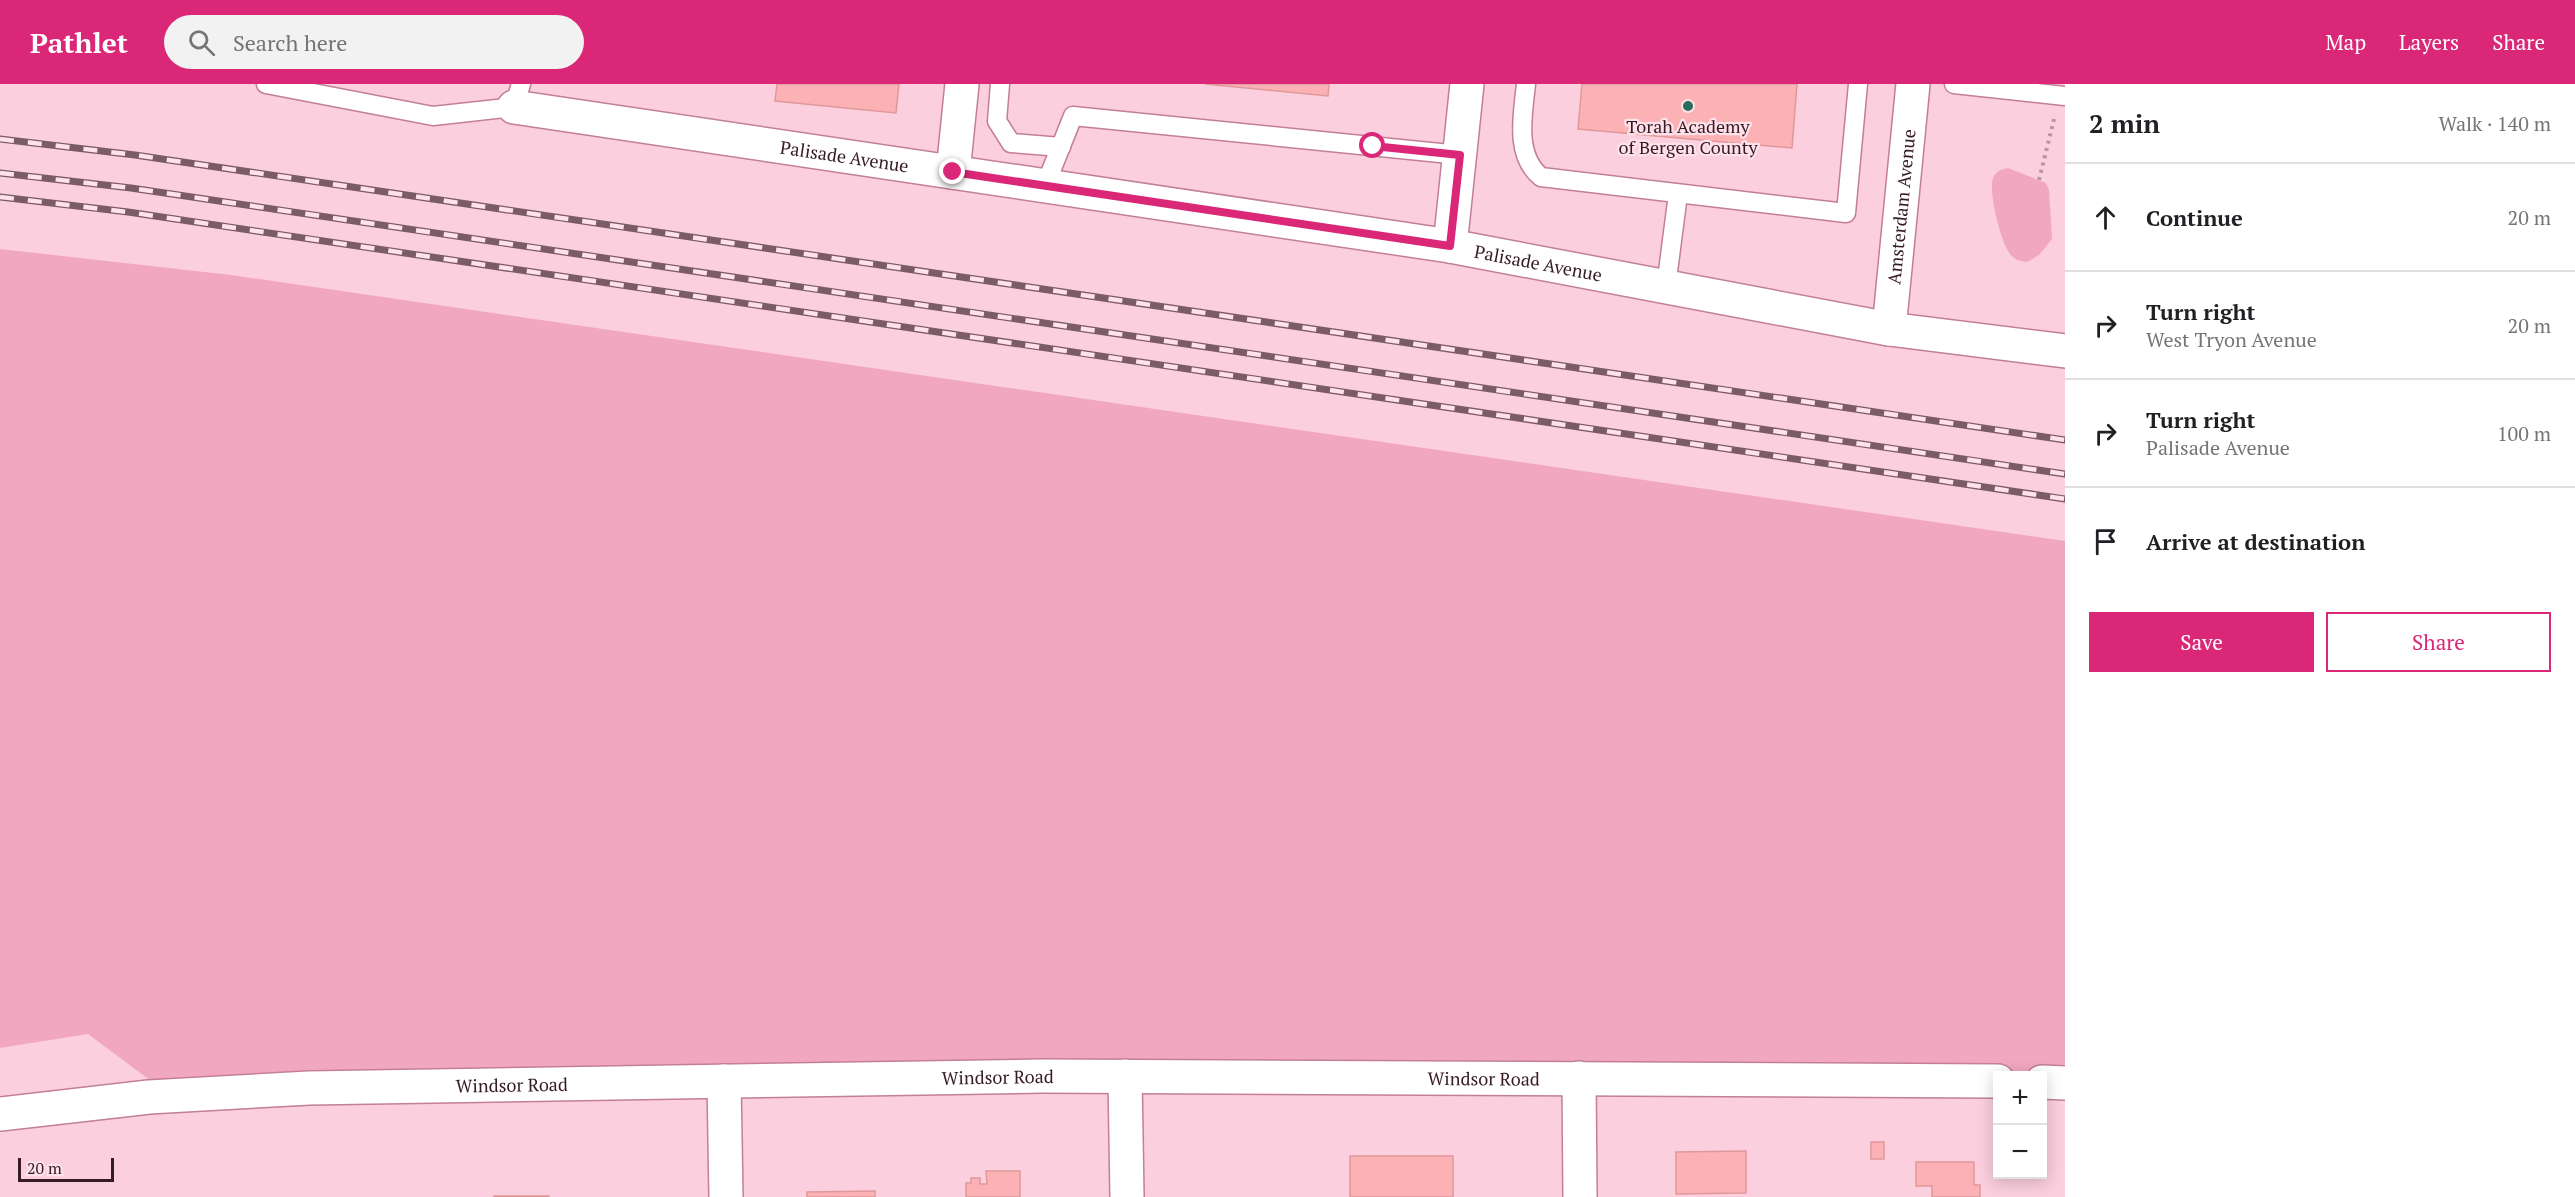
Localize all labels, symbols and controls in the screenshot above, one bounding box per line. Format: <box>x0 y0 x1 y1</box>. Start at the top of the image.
search box <box>164 15 584 69</box>
text: Pathlet <box>30 24 128 61</box>
icon: search <box>185 26 218 59</box>
text: Search here <box>233 28 347 57</box>
text: Map <box>2325 28 2366 56</box>
text: Layers <box>2399 28 2459 56</box>
text: Share <box>2492 28 2545 56</box>
marker: Torah Academy of Bergen County <box>1681 99 1695 113</box>
text: 2 min <box>2089 106 2160 140</box>
text: Walk · 140 m <box>2439 110 2551 137</box>
place label: Torah Academy of Bergen County <box>1619 114 1758 159</box>
street label: Amsterdam Avenue <box>1881 128 1921 285</box>
route start <box>1359 132 1385 158</box>
street label: Palisade Avenue <box>778 135 910 177</box>
route end <box>939 158 965 184</box>
icon: ahead <box>2089 201 2122 234</box>
text: Continue <box>2146 203 2243 232</box>
text: 20 m <box>2508 204 2551 231</box>
street label: Palisade Avenue <box>1472 239 1604 287</box>
text: Turn right <box>2146 297 2255 326</box>
icon: right <box>2089 309 2122 342</box>
text: 20 m <box>2508 312 2551 339</box>
text: West Tryon Avenue <box>2146 326 2317 353</box>
text: Turn right <box>2146 405 2255 434</box>
icon: right <box>2089 417 2122 450</box>
text: 100 m <box>2497 420 2551 447</box>
text: Palisade Avenue <box>2146 434 2290 461</box>
icon: arrive <box>2089 525 2122 558</box>
text: Arrive at destination <box>2146 527 2365 556</box>
button: Save <box>2089 612 2314 672</box>
button: Share <box>2326 612 2551 672</box>
street label: Windsor Road <box>941 1064 1054 1090</box>
street label: Windsor Road <box>1428 1066 1540 1091</box>
map controls <box>1993 1071 2047 1179</box>
button: + <box>1993 1071 2047 1125</box>
street label: Windsor Road <box>455 1072 568 1098</box>
button: − <box>1993 1125 2047 1179</box>
scale bar <box>18 1155 114 1182</box>
text: 20 m <box>27 1157 62 1179</box>

